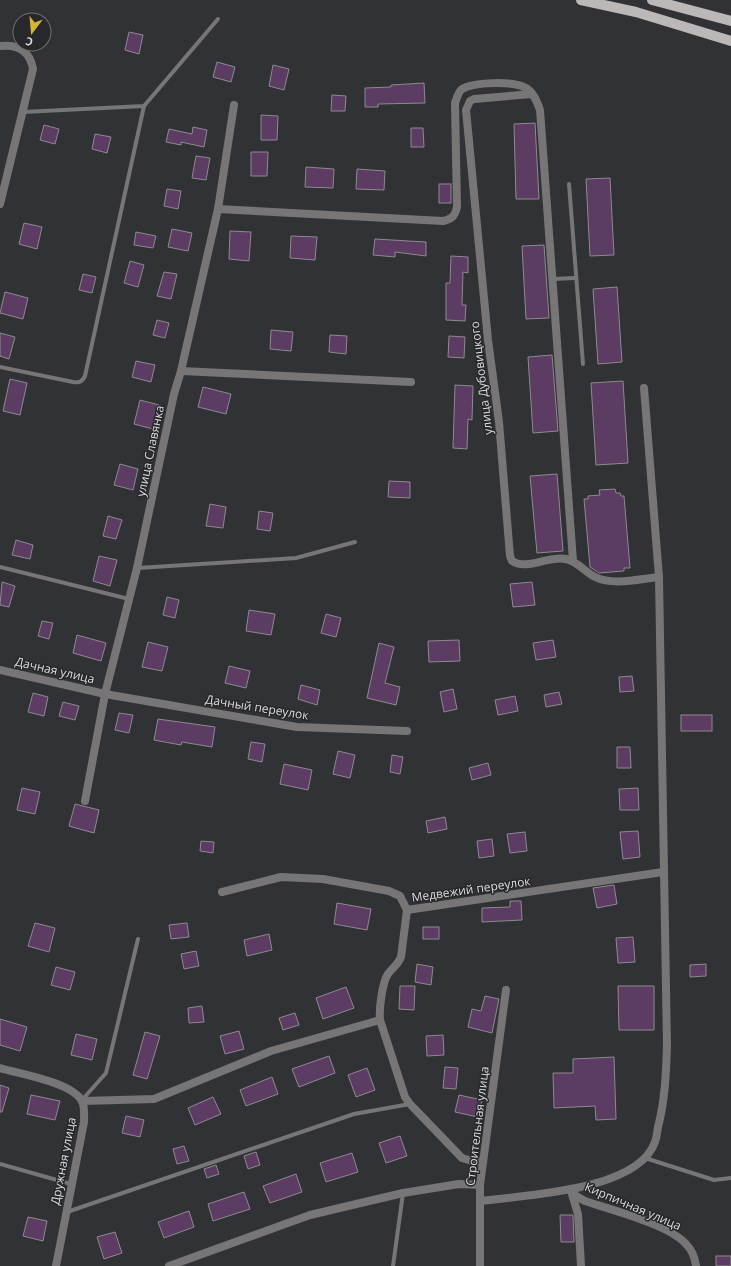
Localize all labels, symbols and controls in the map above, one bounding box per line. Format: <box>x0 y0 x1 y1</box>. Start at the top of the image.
north arrow <box>12 12 52 52</box>
text: С <box>24 34 35 50</box>
street label: улица Дубовицкого <box>466 320 496 436</box>
street label: улица Славянка <box>132 404 168 498</box>
street label: Дачная улица <box>14 653 96 687</box>
street label: Дачный переулок <box>204 690 311 724</box>
street label: Медвежий переулок <box>410 872 532 906</box>
street label: Строительная улица <box>461 1065 493 1187</box>
street label: Дружная улица <box>46 1116 80 1206</box>
street label: Кирпичная улица <box>582 1178 684 1234</box>

